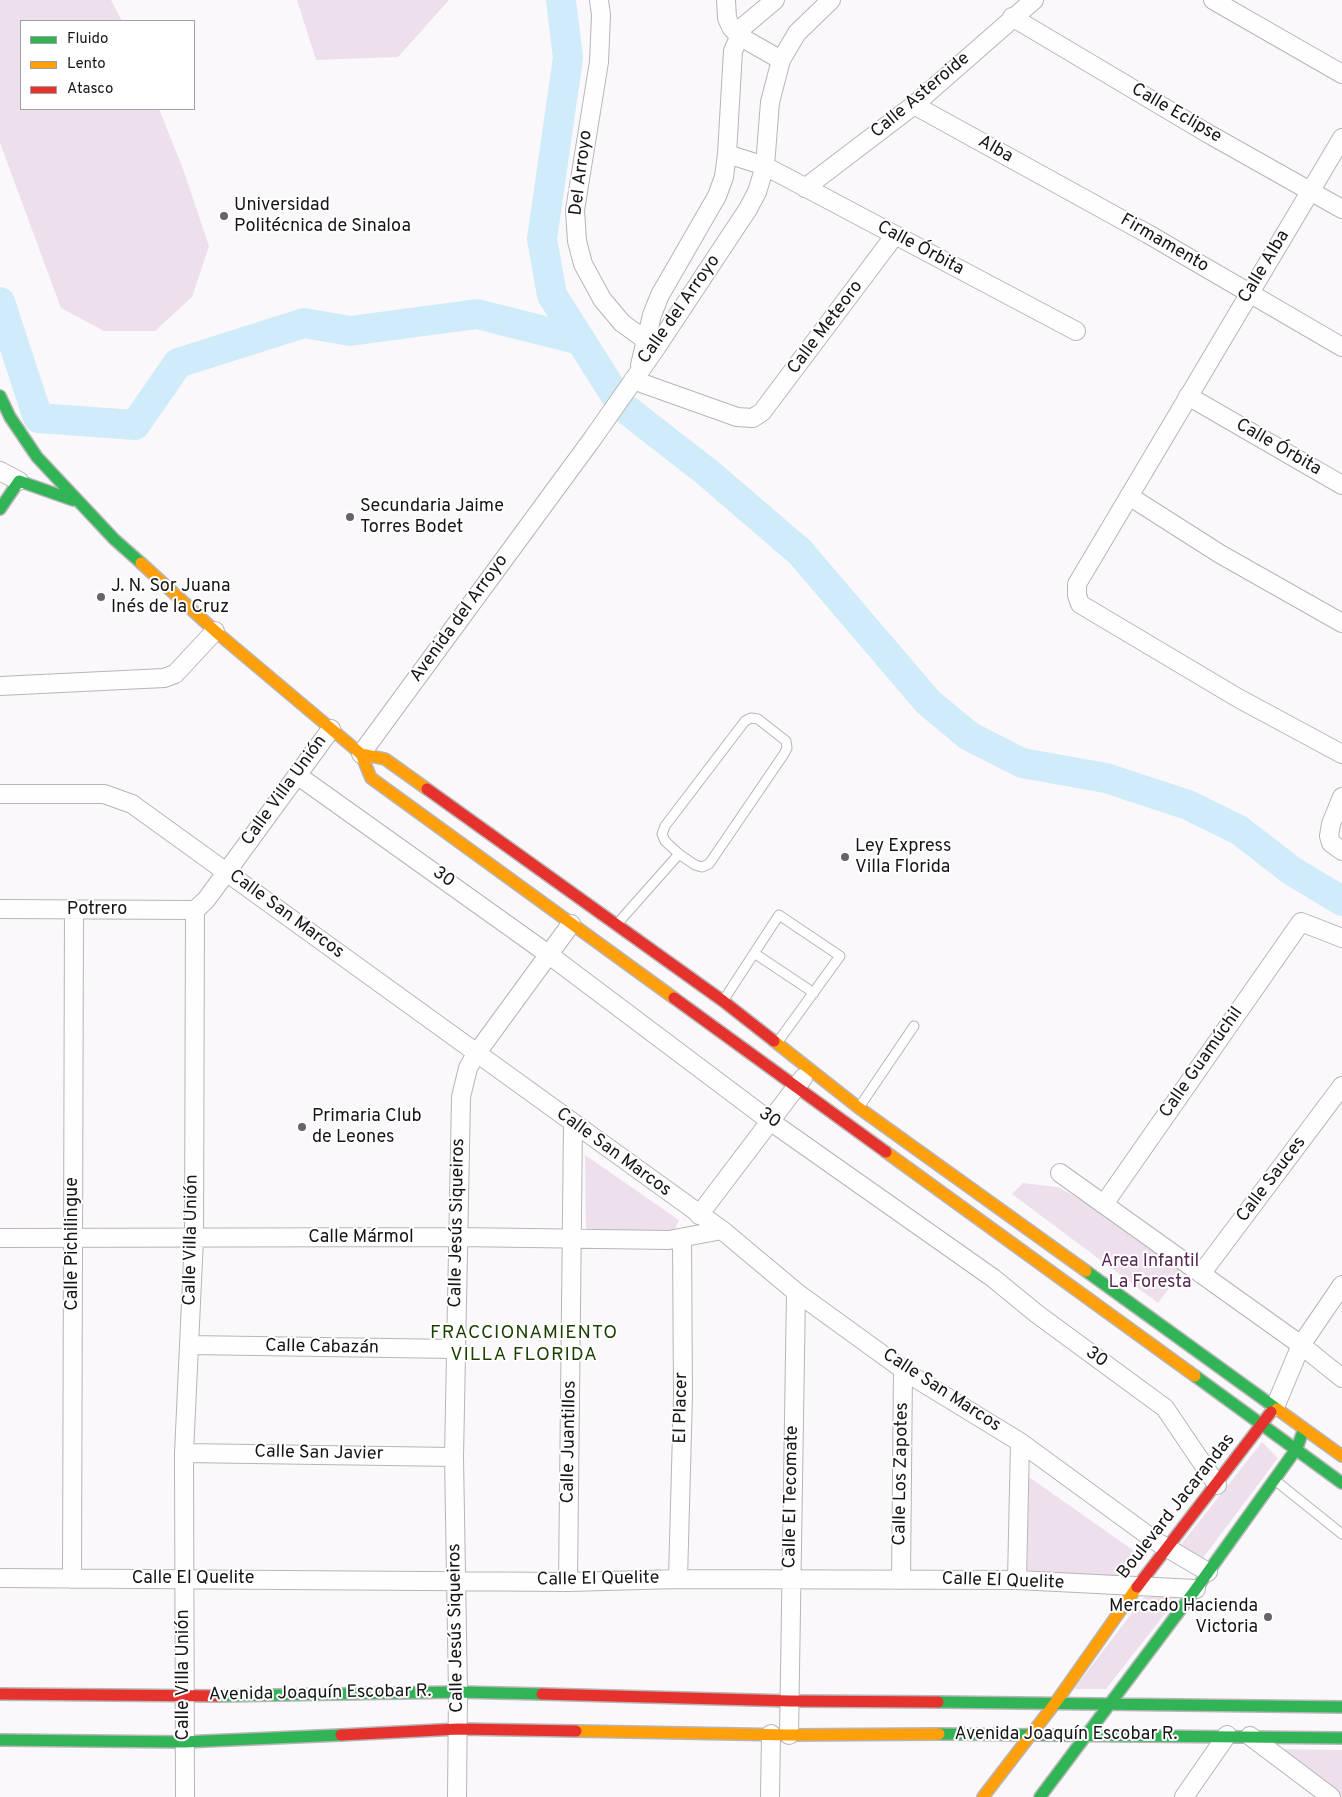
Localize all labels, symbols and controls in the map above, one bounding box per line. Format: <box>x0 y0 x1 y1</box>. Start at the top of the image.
legend <box>20 20 195 110</box>
text: Fluido <box>67 30 108 49</box>
street label: Calle Asteroide <box>867 48 975 144</box>
text: Lento <box>67 55 106 74</box>
street label: Calle Eclipse <box>1127 79 1225 149</box>
text: Atasco <box>67 80 113 99</box>
street label: Del Arroyo <box>566 129 598 217</box>
street label: Alba <box>974 132 1016 168</box>
place label: Universidad Politécnica de Sinaloa <box>234 195 411 238</box>
marker: Universidad Politécnica de Sinaloa <box>218 210 230 222</box>
street label: Firmamento <box>1116 210 1212 278</box>
street label: Calle Órbita <box>873 217 967 281</box>
street label: Calle Alba <box>1235 227 1295 307</box>
street label: Calle del Arroyo <box>634 251 726 369</box>
street label: Calle Meteoro <box>784 277 868 379</box>
street label: Calle Órbita <box>1231 415 1325 481</box>
place label: Secundaria Jaime Torres Bodet <box>360 496 504 538</box>
marker: Secundaria Jaime Torres Bodet <box>344 511 356 523</box>
street label: Avenida del Arroyo <box>406 551 514 687</box>
place label: J. N. Sor Juana Inés de la Cruz <box>111 576 231 618</box>
marker: J. N. Sor Juana Inés de la Cruz <box>95 591 107 603</box>
street label: Calle Villa Unión <box>238 732 332 850</box>
place label: Ley Express Villa Florida <box>855 836 951 879</box>
marker: Ley Express Villa Florida <box>839 851 851 863</box>
street label: 30 <box>428 863 458 893</box>
street label: Calle San Marcos <box>224 866 348 964</box>
street label: Potrero <box>67 899 127 921</box>
street label: Calle Guamúchil <box>1156 1003 1248 1123</box>
street label: Calle San Marcos <box>551 1104 675 1202</box>
street label: 30 <box>754 1104 784 1134</box>
place label: Primaria Club de Leones <box>312 1106 422 1148</box>
marker: Primaria Club de Leones <box>296 1121 308 1133</box>
street label: Calle Sauces <box>1233 1133 1311 1227</box>
street label: Calle Jesús Siqueiros <box>446 1138 470 1308</box>
street label: Calle Villa Unión <box>180 1174 204 1306</box>
street label: Calle Pichilingue <box>62 1177 84 1311</box>
street label: Calle Mármol <box>308 1227 414 1249</box>
park label: Area Infantil La Foresta <box>1101 1251 1199 1294</box>
district label: FRACCIONAMIENTO VILLA FLORIDA <box>428 1323 620 1367</box>
street label: Calle Cabazán <box>265 1336 379 1360</box>
street label: 30 <box>1081 1343 1111 1373</box>
street label: Calle San Marcos <box>878 1345 1004 1437</box>
street label: El Placer <box>671 1372 693 1444</box>
street label: Calle Juantillos <box>558 1380 582 1504</box>
street label: Calle Los Zapotes <box>890 1402 914 1546</box>
street label: Calle El Tecomate <box>780 1425 804 1569</box>
street label: Boulevard Jacarandas <box>1114 1430 1240 1584</box>
street label: Calle San Javier <box>254 1442 384 1466</box>
street label: Calle Jesús Siqueiros <box>445 1543 469 1713</box>
street label: Calle El Quelite <box>132 1568 254 1590</box>
street label: Calle El Quelite <box>536 1568 660 1592</box>
street label: Calle El Quelite <box>941 1569 1065 1595</box>
place label: Mercado Hacienda Victoria <box>1109 1596 1258 1638</box>
street label: Calle Villa Unión <box>173 1609 195 1741</box>
marker: Mercado Hacienda Victoria <box>1262 1611 1274 1623</box>
street label: Avenida Joaquín Escobar R. <box>208 1681 432 1707</box>
street label: Avenida Joaquín Escobar R. <box>955 1724 1177 1746</box>

